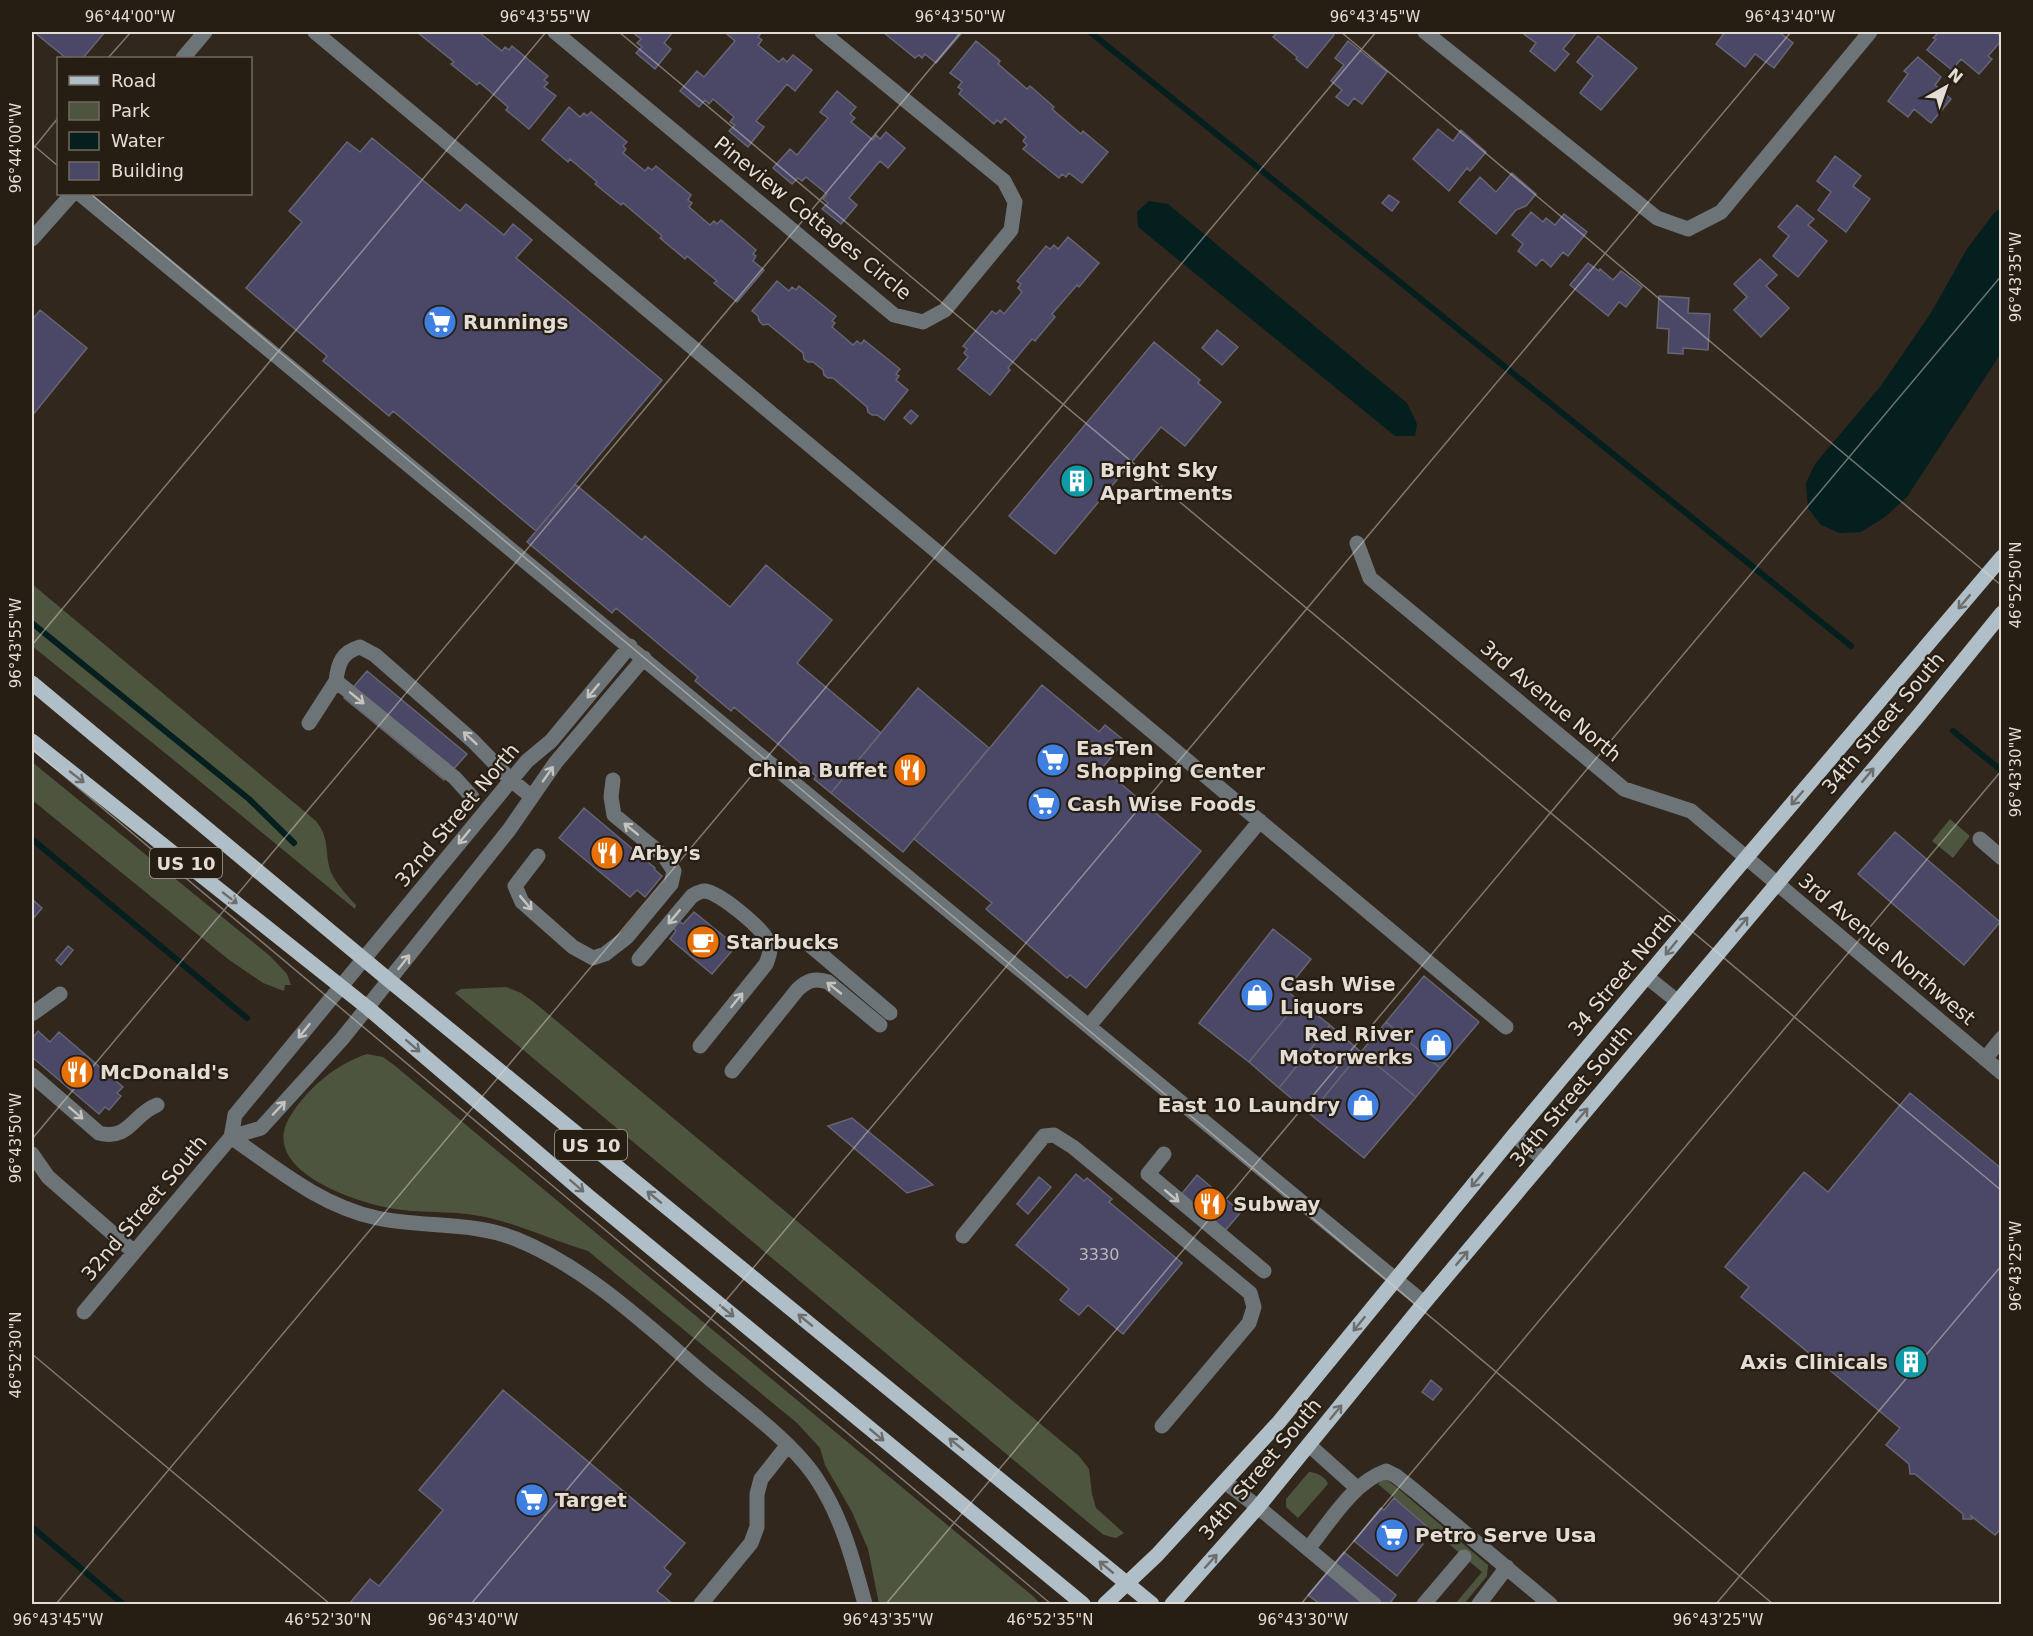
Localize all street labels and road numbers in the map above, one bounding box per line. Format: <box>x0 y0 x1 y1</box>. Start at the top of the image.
street label: Pineview Cottages Circle <box>710 131 916 305</box>
street label: 3rd Avenue North <box>1476 635 1626 767</box>
street label: 34th Street South <box>1817 647 1949 799</box>
street label: 32nd Street North <box>390 738 524 892</box>
road number: US 10 <box>150 848 222 878</box>
street label: 3rd Avenue Northwest <box>1794 868 1980 1030</box>
street label: 34 Street North <box>1563 907 1681 1041</box>
street label: 34th Street South <box>1505 1020 1637 1172</box>
street label: 32nd Street South <box>76 1130 212 1286</box>
road number: US 10 <box>555 1130 627 1160</box>
street label: 34th Street South <box>1194 1393 1326 1545</box>

